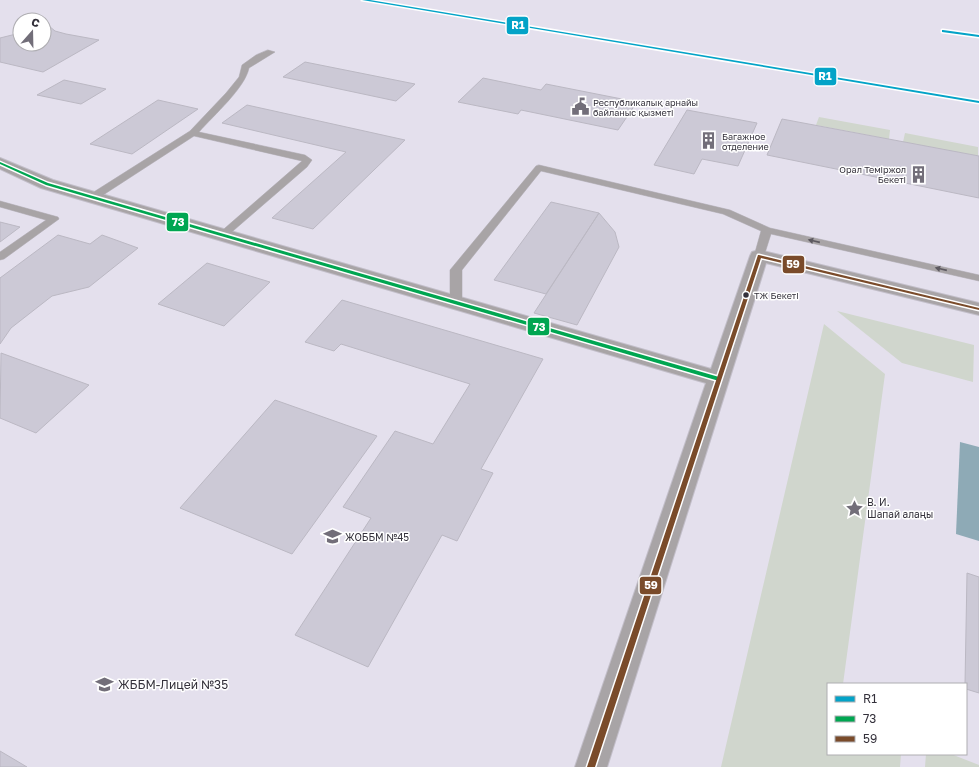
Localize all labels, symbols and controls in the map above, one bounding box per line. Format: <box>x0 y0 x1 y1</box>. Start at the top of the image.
north arrow <box>12 12 52 52</box>
text: С <box>30 15 42 30</box>
line badge: R1 <box>506 16 529 35</box>
text: R1 <box>511 18 525 31</box>
line badge: R1 <box>814 67 837 86</box>
text: R1 <box>818 69 832 82</box>
public building icon: Республикалық арнайы байланыс қызметі <box>570 97 590 117</box>
place label: Республикалық арнайы байланыс қызметі <box>593 97 698 118</box>
building icon: Багажное отделение <box>699 131 719 151</box>
place label: Багажное отделение <box>722 131 769 152</box>
place label: Орал Теміржол Бекеті <box>839 164 906 185</box>
building icon: Орал Теміржол Бекеті <box>909 164 929 184</box>
line badge: 73 <box>166 212 189 232</box>
text: 73 <box>172 215 185 228</box>
one-way arrow <box>808 237 820 243</box>
line badge: 59 <box>782 255 805 274</box>
text: 59 <box>786 257 800 270</box>
one-way arrow <box>935 266 947 272</box>
marker: ТЖ Бекеті <box>741 290 751 300</box>
place label: ТЖ Бекеті <box>754 290 799 301</box>
line badge: 73 <box>527 317 550 336</box>
text: 73 <box>533 320 546 333</box>
place label: В. И. Шапай алаңы <box>867 496 933 520</box>
place icon: В. И. Шапай алаңы <box>844 498 864 518</box>
school or university icon: ЖОББМ №45 <box>322 527 342 547</box>
place label: ЖОББМ №45 <box>345 531 409 543</box>
line badge: 59 <box>639 576 662 595</box>
text: 59 <box>644 578 658 591</box>
school or university icon: ЖББМ-Лицей №35 <box>95 674 115 694</box>
place label: ЖББМ-Лицей №35 <box>118 677 228 692</box>
legend <box>827 683 967 755</box>
text: R1 <box>863 691 877 706</box>
text: 73 <box>863 711 876 726</box>
text: 59 <box>863 731 877 746</box>

